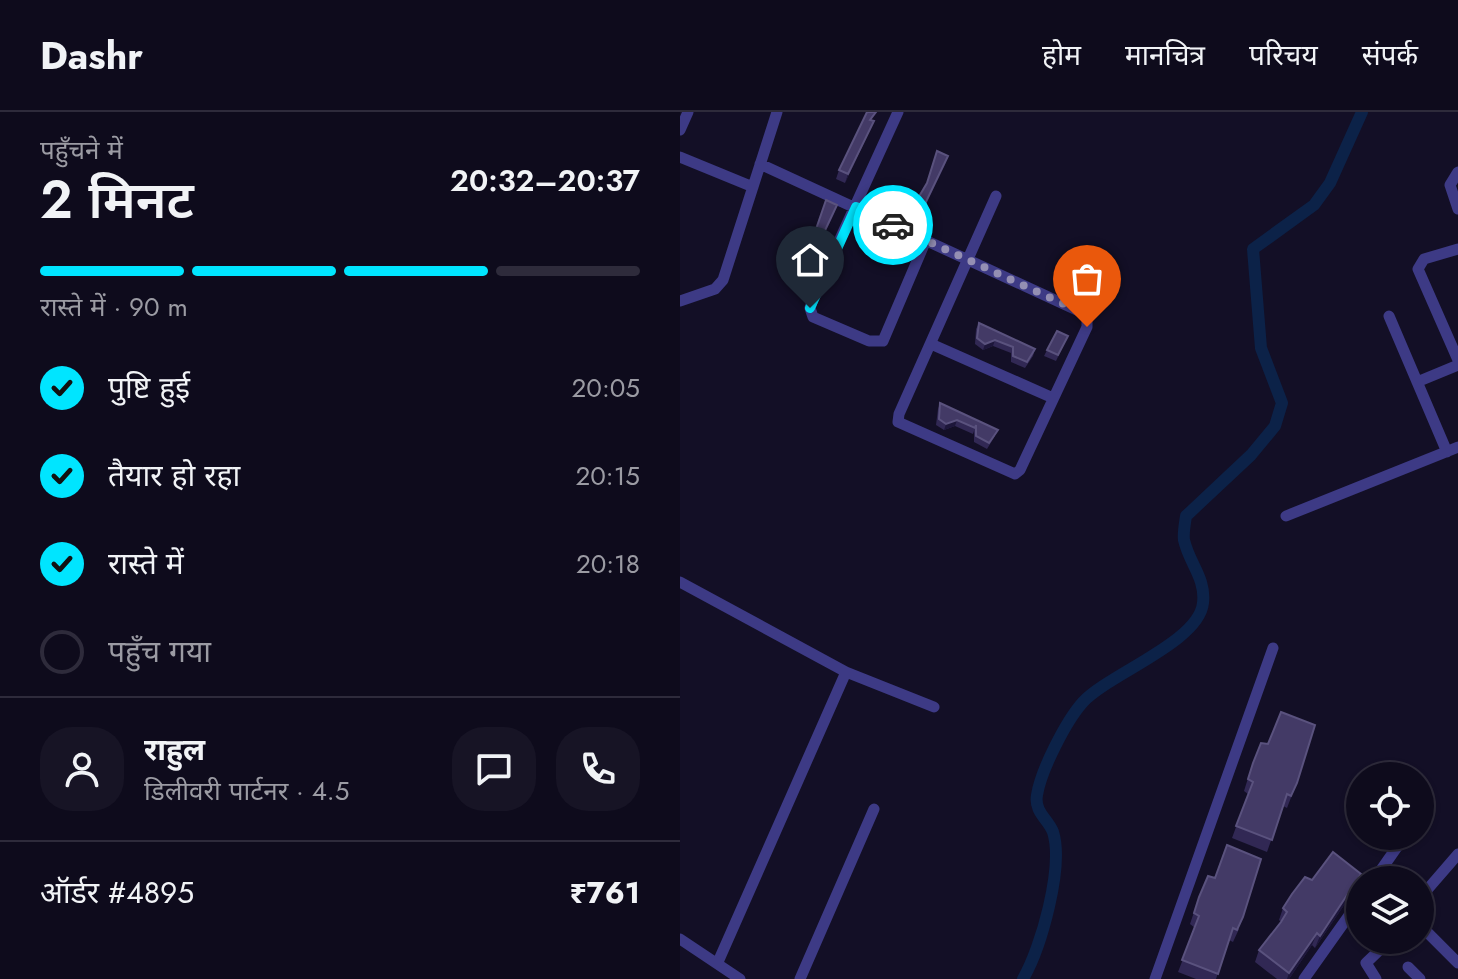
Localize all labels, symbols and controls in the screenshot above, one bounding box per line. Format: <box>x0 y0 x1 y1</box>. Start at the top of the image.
text: Dashr <box>40 28 143 83</box>
text: होम <box>1042 35 1081 76</box>
text: मानचित्र <box>1125 35 1205 76</box>
text: परिचय <box>1249 35 1318 76</box>
text: संपर्क <box>1362 35 1418 76</box>
text: पहुँचने में <box>40 131 123 169</box>
text: 20:32–20:37 <box>450 159 640 202</box>
text: 2 मिनट <box>40 162 194 238</box>
courier <box>853 185 933 265</box>
icon: car <box>871 203 915 247</box>
pin <box>776 226 844 308</box>
icon: home <box>788 238 832 282</box>
pin <box>1053 245 1121 327</box>
icon: bag <box>1065 257 1109 301</box>
text: रास्ते में · 90 m <box>40 288 188 326</box>
icon: check <box>40 366 84 410</box>
text: पुष्टि हुई <box>108 366 190 409</box>
text: 20:05 <box>572 369 640 407</box>
icon: check <box>40 454 84 498</box>
text: तैयार हो रहा <box>108 454 240 497</box>
text: 20:15 <box>575 457 640 495</box>
icon: check <box>40 542 84 586</box>
text: रास्ते में <box>108 542 184 585</box>
text: 20:18 <box>576 545 640 583</box>
text: पहुँच गया <box>108 630 211 673</box>
button: person <box>40 727 124 811</box>
button: chat <box>452 727 536 811</box>
button: phone <box>556 727 640 811</box>
text: राहुल <box>144 728 205 771</box>
map controls <box>1346 762 1434 954</box>
button: locate <box>1346 762 1434 850</box>
text: डिलीवरी पार्टनर · 4.5 <box>144 772 349 810</box>
button: layers <box>1346 866 1434 954</box>
text: ऑर्डर #4895 <box>40 871 194 914</box>
text: ₹761 <box>569 871 640 914</box>

